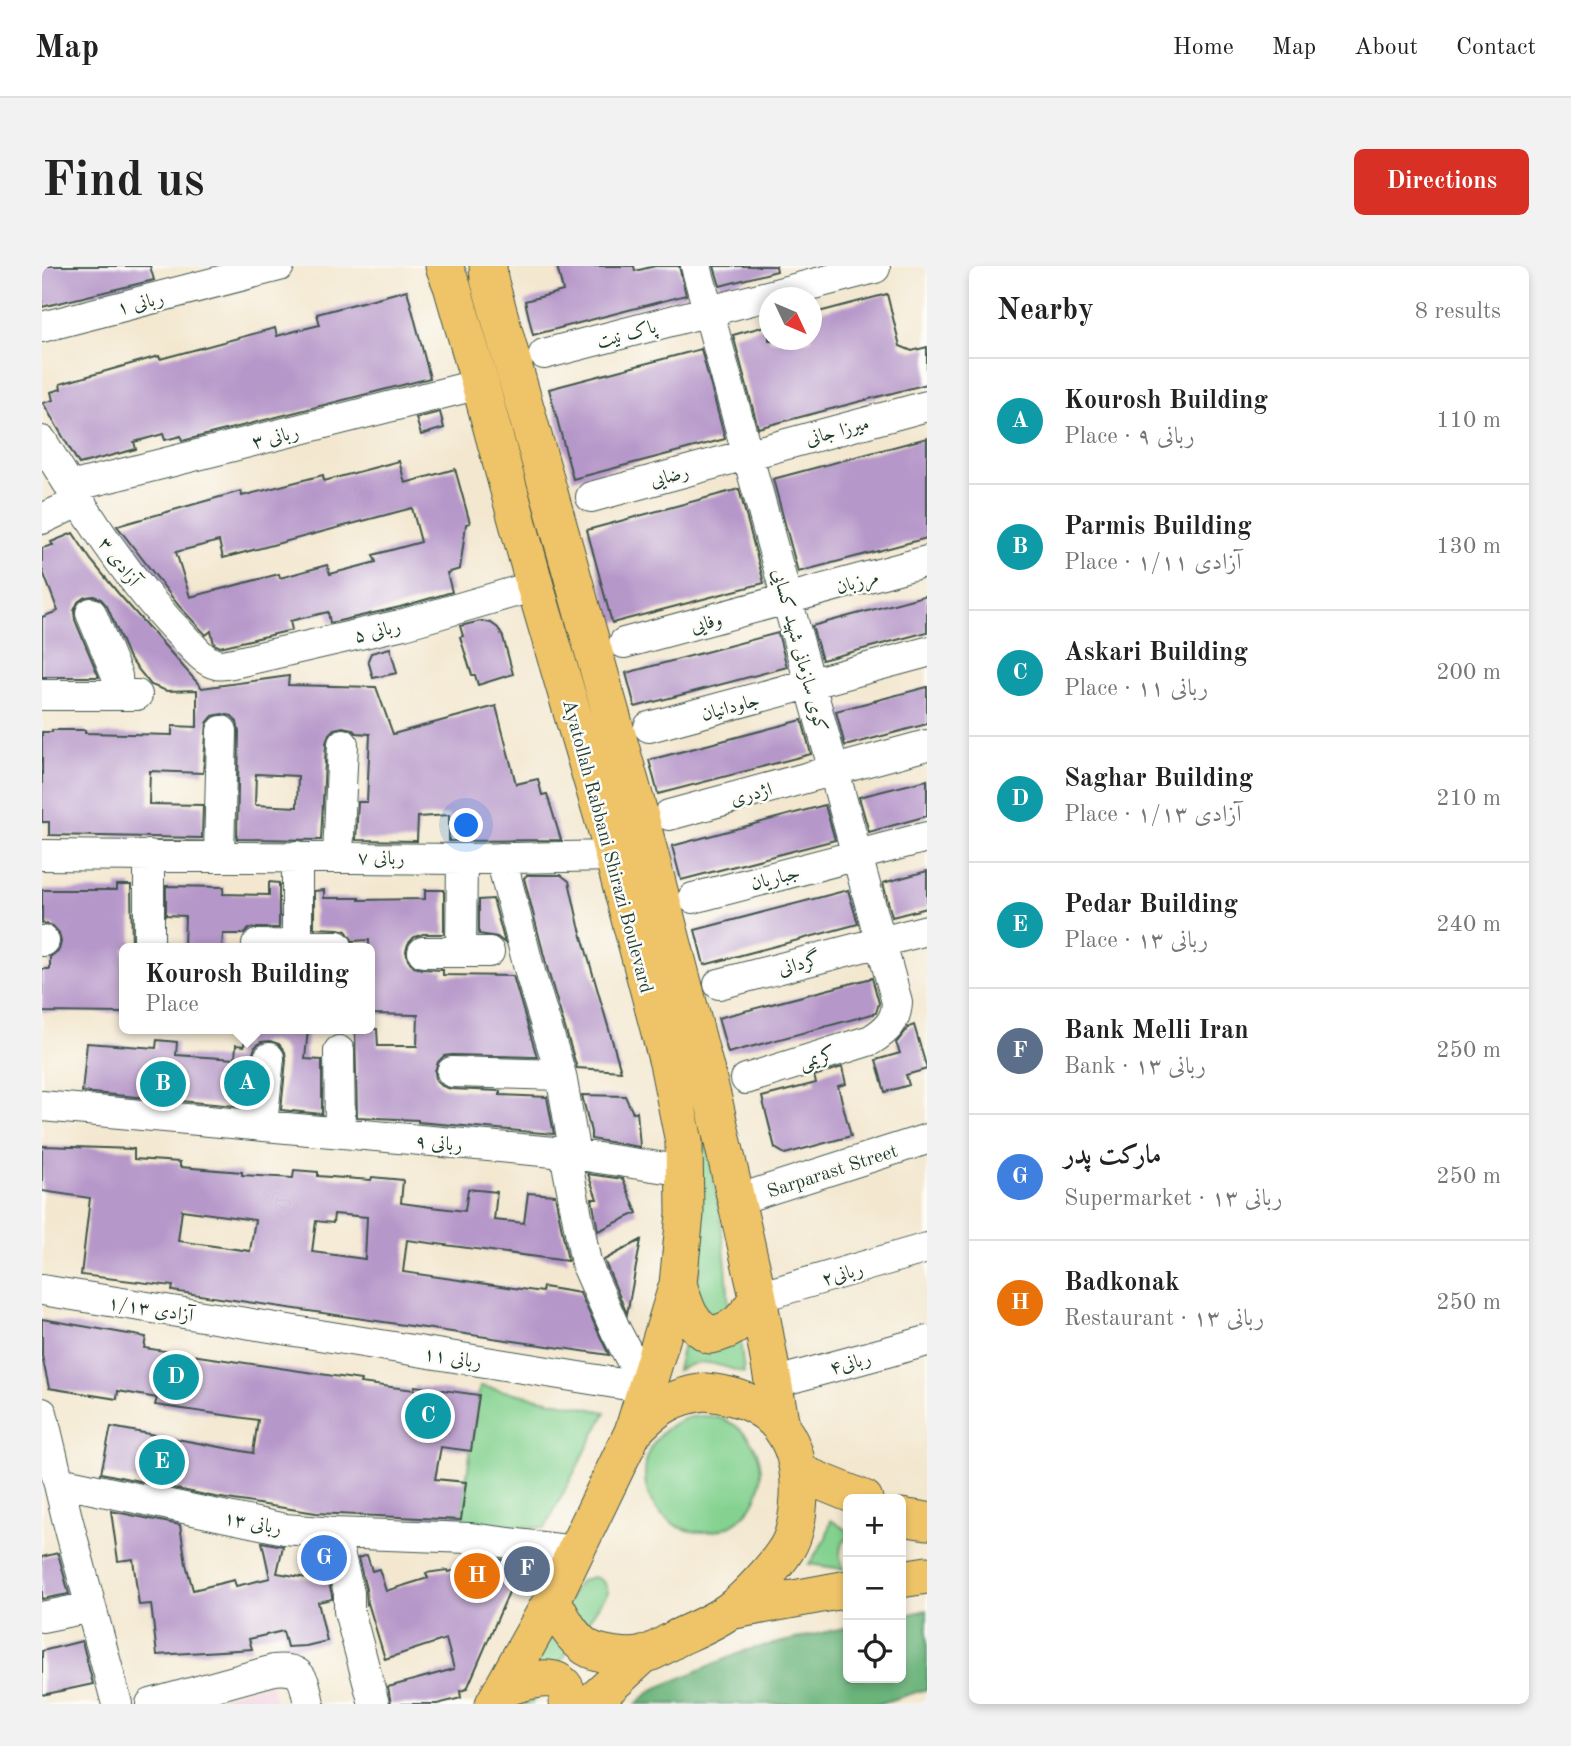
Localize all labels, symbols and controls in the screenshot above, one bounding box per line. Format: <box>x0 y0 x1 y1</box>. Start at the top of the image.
text: Map <box>35 32 99 65</box>
text: Home <box>1173 36 1234 60</box>
text: Map <box>1272 36 1316 60</box>
text: About <box>1354 36 1418 60</box>
text: Contact <box>1456 36 1536 60</box>
button: Directions <box>1354 149 1529 215</box>
text: Find us <box>42 158 205 207</box>
north arrow <box>759 287 822 350</box>
street label: ربانی ۱ <box>115 289 166 319</box>
text: Nearby <box>997 296 1094 326</box>
text: 8 results <box>1415 300 1501 323</box>
street label: پاک نیت <box>595 317 660 354</box>
text: Kourosh Building <box>1064 388 1268 414</box>
text: A <box>1011 409 1029 432</box>
text: 110 m <box>1436 409 1501 432</box>
street label: میرزا جانی <box>804 415 871 450</box>
street label: ربانی ۳ <box>250 423 301 453</box>
text: Place · ربانی ۹ <box>1064 425 1195 448</box>
street label: رضایی <box>648 463 692 494</box>
text: Parmis Building <box>1064 514 1252 540</box>
street label: ۳ آزادی <box>94 533 146 592</box>
text: B <box>1012 535 1028 558</box>
text: 130 m <box>1436 535 1501 558</box>
text: Place · آزادی ۱/۱۱ <box>1064 551 1241 574</box>
street label: کوی سازمانی شهید کسایی <box>766 567 831 735</box>
street label: مرزبان <box>834 568 882 600</box>
street label: وفایی <box>689 611 725 640</box>
street label: ربانی ۵ <box>352 618 403 647</box>
text: Askari Building <box>1064 640 1248 666</box>
text: C <box>1012 661 1028 684</box>
text: 200 m <box>1436 661 1501 684</box>
text: Place · ربانی ۱۱ <box>1064 677 1208 700</box>
street label: جاودانیان <box>699 692 762 725</box>
street label: Ayatollah Rabbani Shirazi Boulevard <box>558 698 655 995</box>
text: Saghar Building <box>1064 766 1253 792</box>
street label: اژدری <box>729 781 775 810</box>
text: D <box>1011 787 1029 810</box>
text: 210 m <box>1436 787 1501 810</box>
text: Place · آزادی ۱/۱۳ <box>1064 803 1241 826</box>
your location <box>449 808 483 842</box>
street label: ربانی ۷ <box>357 850 405 869</box>
street label: جباریان <box>749 864 802 896</box>
text: Pedar Building <box>1064 892 1238 918</box>
text: E <box>1012 913 1028 936</box>
text: 240 m <box>1436 913 1501 936</box>
text: Place · ربانی ۱۳ <box>1064 929 1208 952</box>
popup <box>119 943 375 1034</box>
street label: گردانی <box>775 946 823 980</box>
text: Kourosh Building <box>145 962 349 988</box>
text: Place <box>145 993 199 1016</box>
text: Bank Melli Iran <box>1064 1018 1249 1044</box>
text: F <box>1012 1039 1028 1062</box>
text: 250 m <box>1436 1039 1501 1062</box>
street label: کریمی <box>797 1043 839 1076</box>
text: Bank · ربانی ۱۳ <box>1064 1055 1206 1078</box>
pin: A <box>224 1057 270 1109</box>
pin: B <box>140 1058 186 1110</box>
street label: ربانی ۹ <box>414 1133 463 1156</box>
street label: Sarparast Street <box>765 1142 900 1202</box>
text: مارکت پدر <box>1064 1143 1161 1169</box>
text: G <box>1012 1165 1028 1188</box>
text: 250 m <box>1436 1165 1501 1188</box>
text: Supermarket · ربانی ۱۳ <box>1064 1187 1282 1210</box>
street label: ربانی۲ <box>820 1260 866 1290</box>
text: Badkonak <box>1064 1270 1180 1296</box>
street label: آزادی ۱/۱۳ <box>107 1291 197 1327</box>
text: H <box>1011 1291 1029 1314</box>
text: 250 m <box>1436 1291 1501 1314</box>
text: Restaurant · ربانی ۱۳ <box>1064 1307 1264 1330</box>
street label: ربانی ۱۱ <box>422 1346 483 1373</box>
street label: ربانی۴ <box>828 1350 873 1379</box>
pin: D <box>153 1351 199 1403</box>
pin: C <box>405 1390 451 1442</box>
pin: E <box>139 1436 185 1488</box>
map controls <box>843 1494 906 1683</box>
button: + <box>843 1494 906 1557</box>
street label: ربانی ۱۳ <box>222 1510 283 1539</box>
pin: G <box>301 1532 347 1584</box>
pin: F <box>504 1543 550 1595</box>
pin: H <box>454 1550 500 1602</box>
button: − <box>843 1557 906 1620</box>
button: locate <box>843 1620 906 1683</box>

